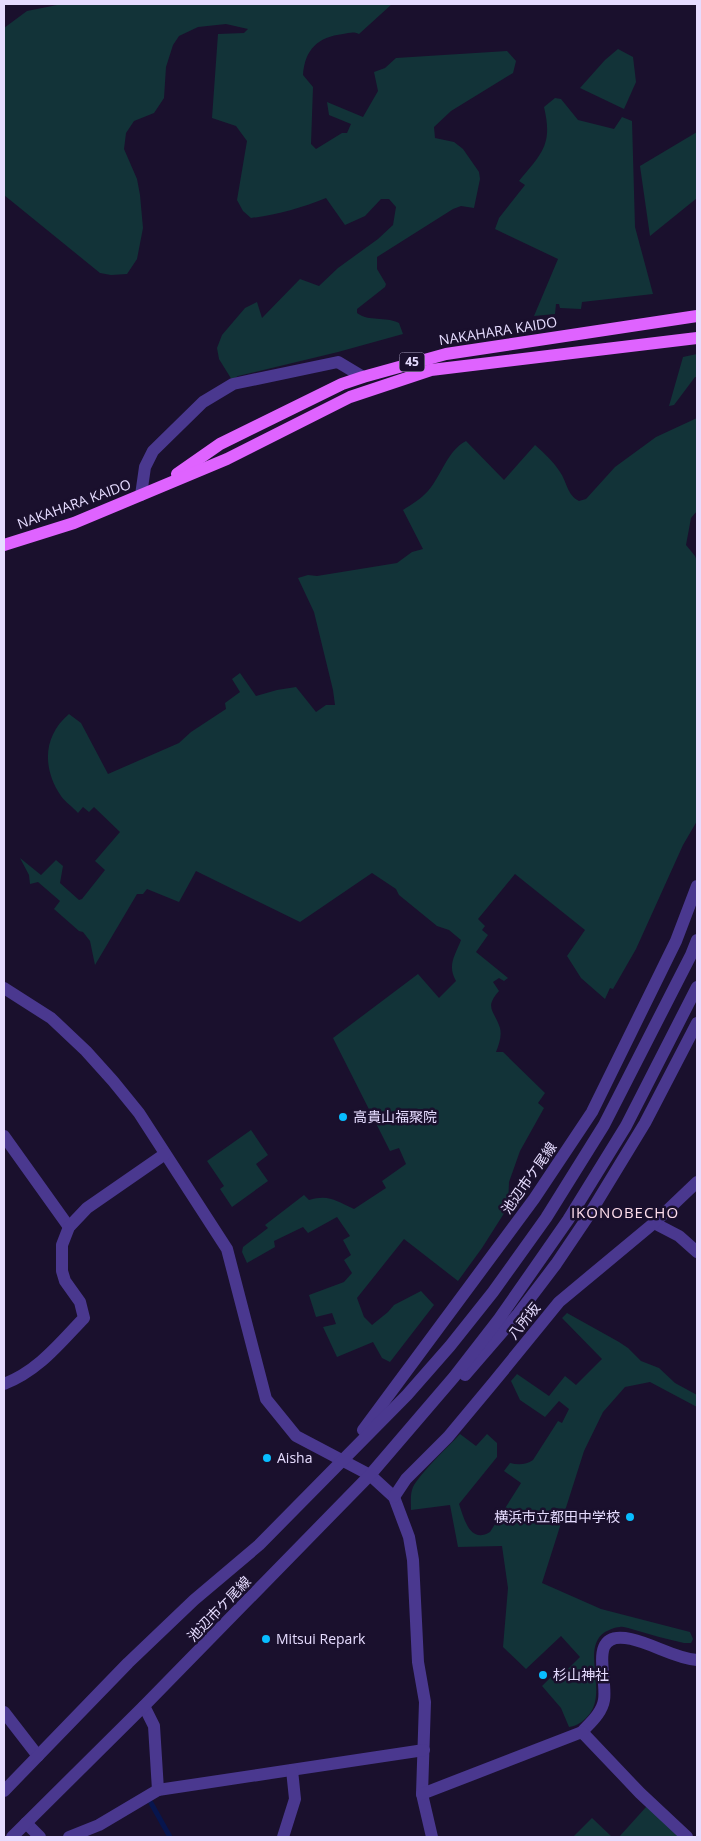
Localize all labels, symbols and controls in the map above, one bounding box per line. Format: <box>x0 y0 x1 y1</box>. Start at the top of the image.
street label: NAKAHARA KAIDO <box>437 312 559 349</box>
road number: 45 <box>400 352 424 372</box>
street label: NAKAHARA KAIDO <box>14 474 133 533</box>
place label: 高貴山福聚院 <box>353 1107 437 1126</box>
marker: 高貴山福聚院 <box>337 1111 349 1123</box>
street label: 池辺市ケ尾線 <box>497 1138 560 1218</box>
district label: IKONOBECHO <box>571 1202 679 1222</box>
street label: 八所坂 <box>503 1298 544 1343</box>
place label: Aisha <box>277 1448 312 1467</box>
marker: Aisha <box>261 1452 273 1464</box>
place label: 横浜市立都田中学校 <box>494 1507 620 1526</box>
marker: 横浜市立都田中学校 <box>624 1511 636 1523</box>
street label: 池辺市ケ尾線 <box>183 1572 255 1645</box>
place label: Mitsui Repark <box>276 1629 366 1648</box>
marker: Mitsui Repark <box>260 1633 272 1645</box>
place label: 杉山神社 <box>553 1665 609 1684</box>
marker: 杉山神社 <box>537 1669 549 1681</box>

